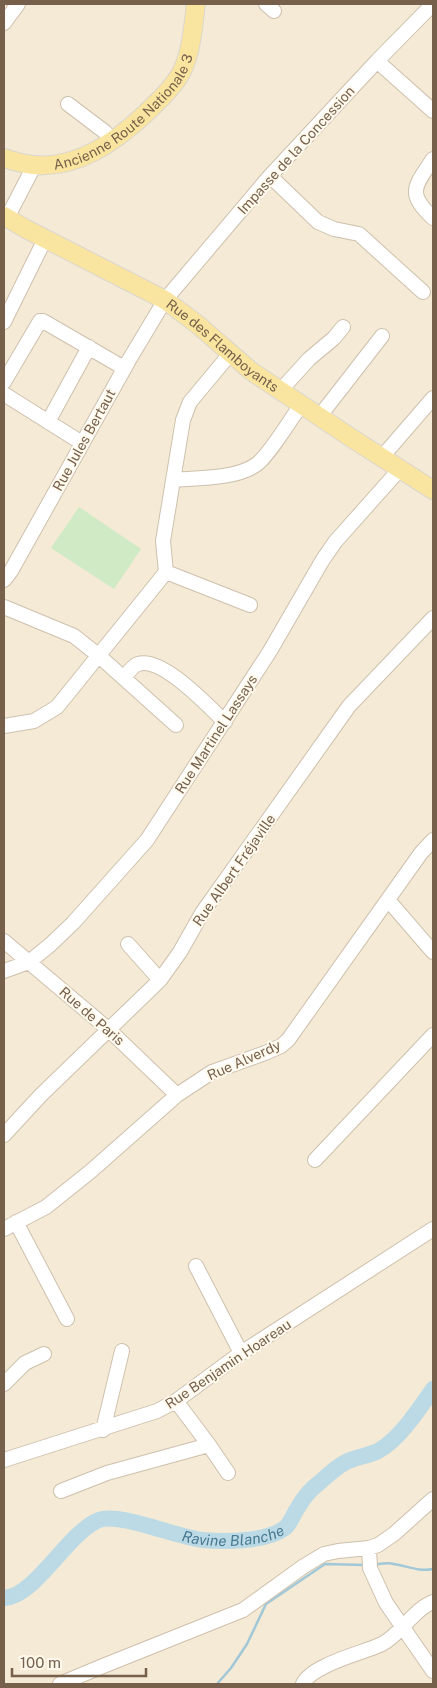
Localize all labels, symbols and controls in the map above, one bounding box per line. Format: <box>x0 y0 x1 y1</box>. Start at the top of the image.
street label: Ancienne Route Nationale 3 <box>52 52 196 173</box>
street label: Impasse de la Concession <box>234 83 358 217</box>
street label: Rue des Flamboyants <box>163 296 282 395</box>
street label: Rue Jules Bertaut <box>49 386 119 494</box>
street label: Rue Martinel Lassays <box>172 672 260 796</box>
street label: Rue Albert Fréjaville <box>189 811 279 929</box>
street label: Rue de Paris <box>56 983 128 1049</box>
street label: Rue Alverdy <box>205 1036 284 1083</box>
street label: Rue Benjamin Hoareau <box>162 1316 294 1412</box>
water label: Ravine Blanche <box>180 1521 287 1549</box>
scale bar <box>12 1646 146 1678</box>
text: 100 m <box>20 1654 61 1671</box>

